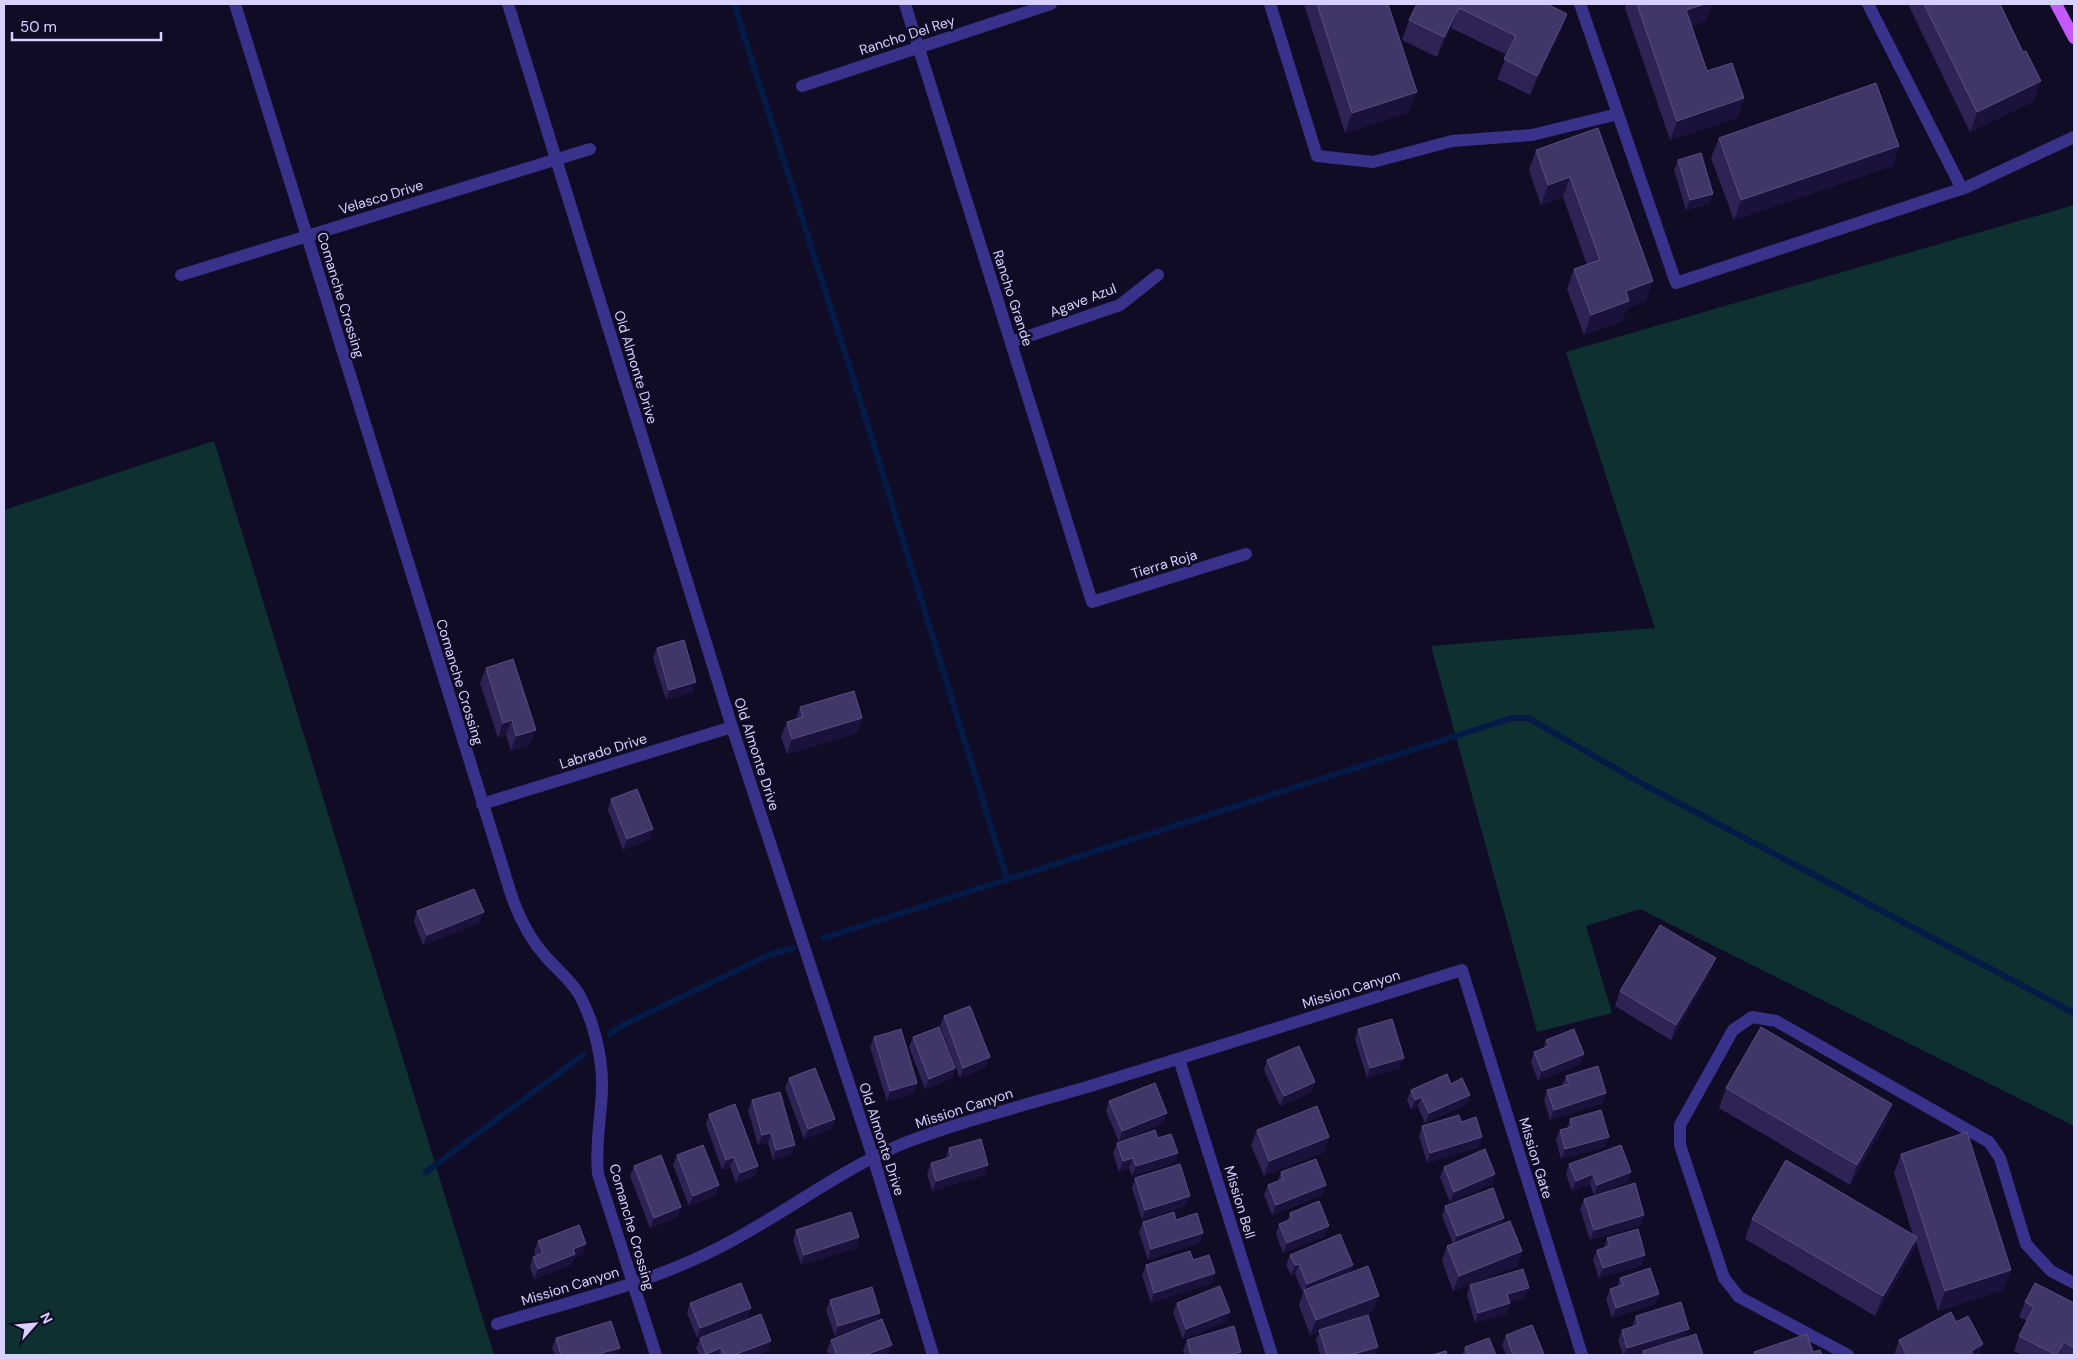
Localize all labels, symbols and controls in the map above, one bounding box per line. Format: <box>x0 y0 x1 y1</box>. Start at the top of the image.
scale bar <box>12 10 161 42</box>
street label: Rancho Del Rey <box>857 11 957 59</box>
text: 50 m <box>20 17 57 37</box>
street label: Velasco Drive <box>337 176 425 218</box>
street label: Comanche Crossing <box>313 230 369 360</box>
street label: Rancho Grande <box>989 248 1037 348</box>
street label: Agave Azul <box>1047 279 1119 321</box>
street label: Old Almonte Drive <box>610 308 662 426</box>
street label: Tierra Roja <box>1129 545 1199 583</box>
street label: Comanche Crossing <box>432 617 488 747</box>
street label: Old Almonte Drive <box>730 695 784 813</box>
street label: Labrado Drive <box>557 729 649 773</box>
street label: Mission Canyon <box>1300 966 1402 1012</box>
street label: Old Almonte Drive <box>855 1080 909 1198</box>
street label: Mission Canyon <box>913 1084 1015 1132</box>
street label: Mission Gate <box>1515 1115 1557 1201</box>
street label: Comanche Crossing <box>605 1162 659 1292</box>
street label: Mission Bell <box>1220 1163 1260 1241</box>
street label: Mission Canyon <box>519 1263 621 1309</box>
north arrow <box>10 1299 60 1349</box>
text: N <box>36 1309 57 1327</box>

